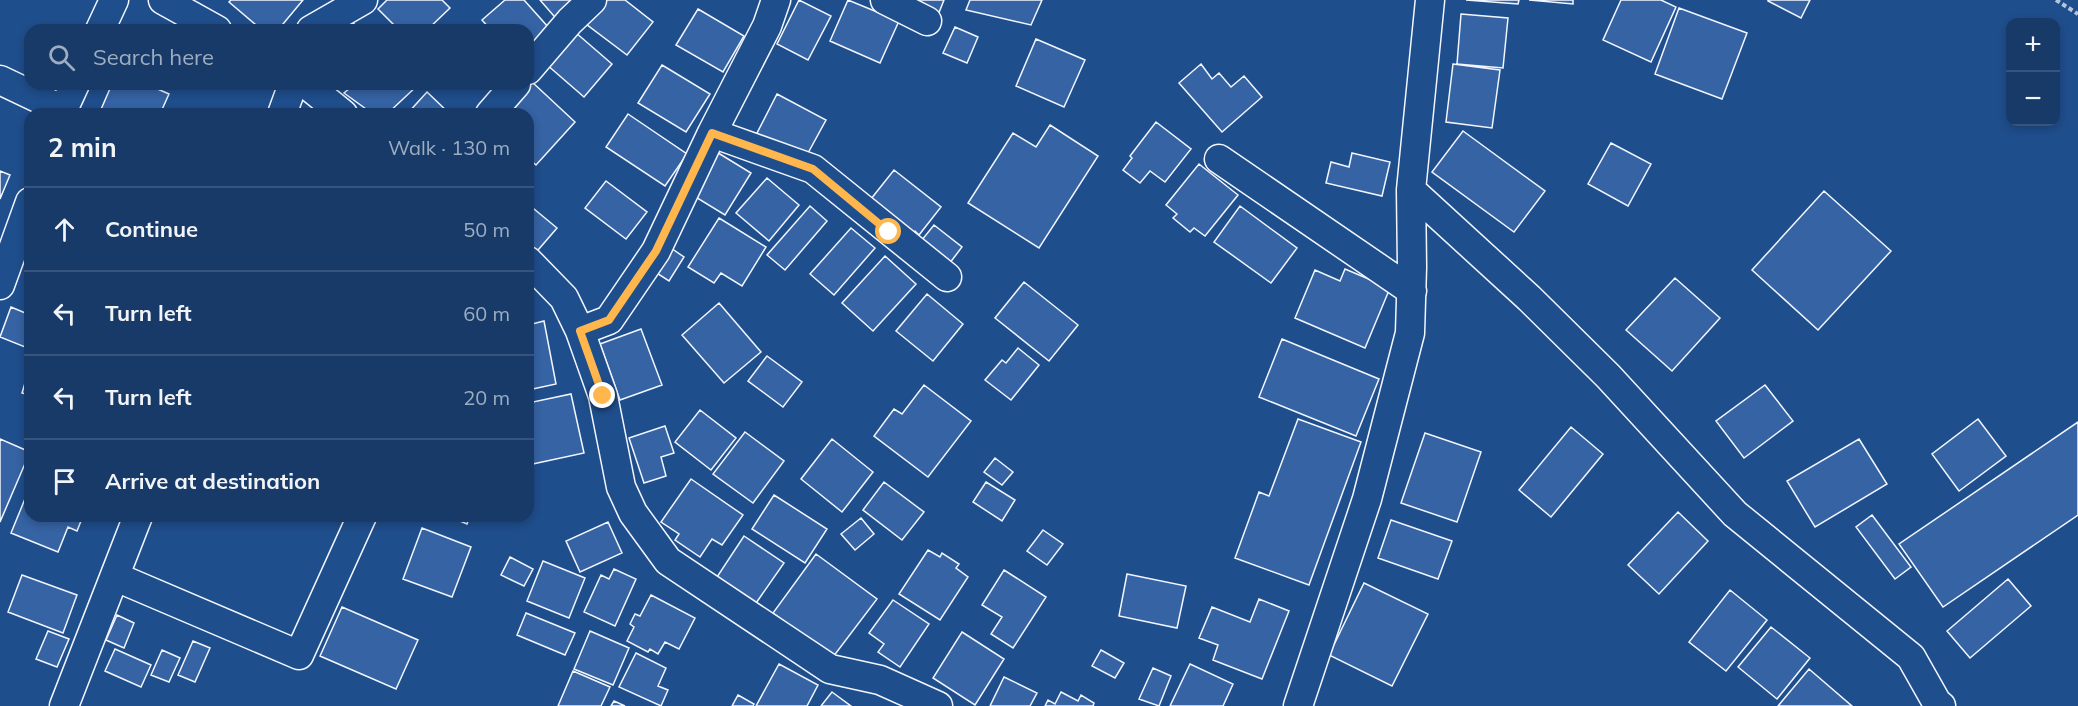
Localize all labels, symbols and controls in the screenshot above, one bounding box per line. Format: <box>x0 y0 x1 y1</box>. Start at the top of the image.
map controls <box>2006 18 2060 126</box>
button: + <box>2006 18 2060 72</box>
search box <box>24 24 534 90</box>
icon: search <box>45 41 78 74</box>
text: Search here <box>93 43 214 71</box>
button: − <box>2006 72 2060 126</box>
text: 2 min <box>48 131 117 164</box>
text: Walk · 130 m <box>388 135 510 160</box>
icon: ahead <box>48 213 81 246</box>
text: Continue <box>105 215 198 243</box>
text: 50 m <box>463 217 510 242</box>
route start <box>875 218 901 244</box>
icon: left <box>48 297 81 330</box>
text: Turn left <box>105 299 192 327</box>
text: 60 m <box>463 301 510 326</box>
icon: left <box>48 381 81 414</box>
route end <box>589 382 615 408</box>
text: Turn left <box>105 383 192 411</box>
text: 20 m <box>463 385 510 410</box>
icon: arrive <box>48 465 81 498</box>
text: Arrive at destination <box>105 467 320 495</box>

